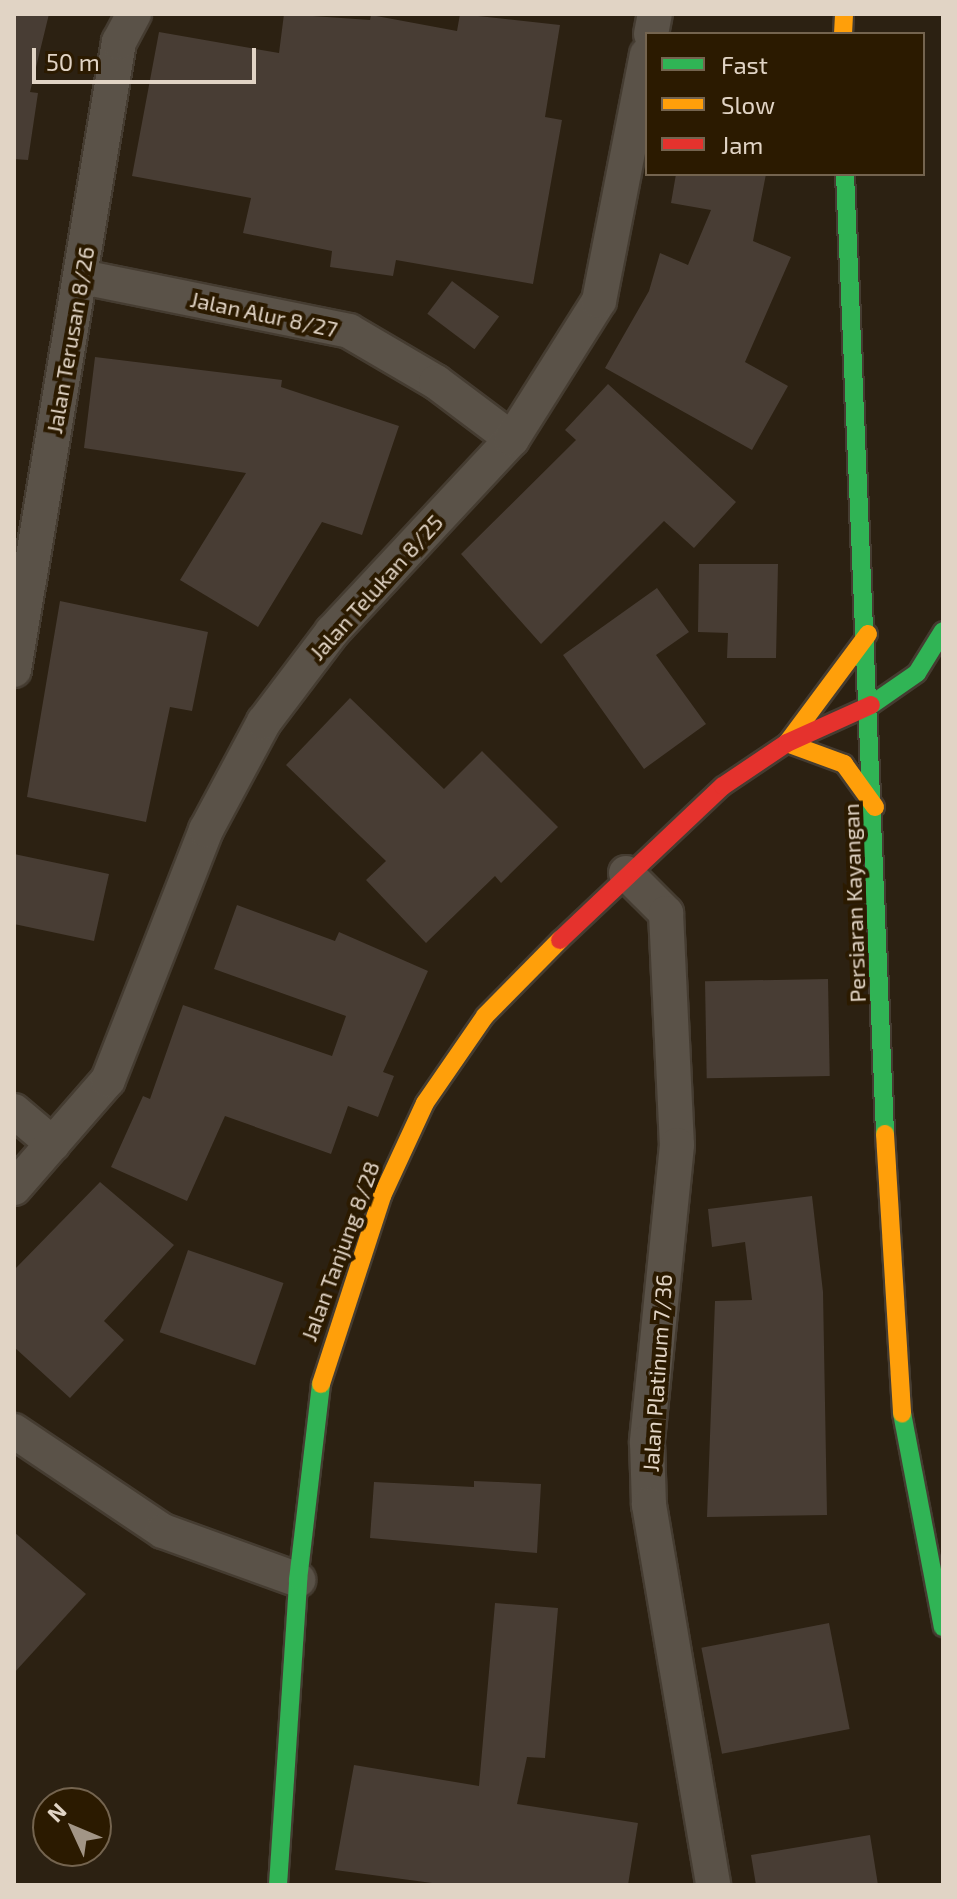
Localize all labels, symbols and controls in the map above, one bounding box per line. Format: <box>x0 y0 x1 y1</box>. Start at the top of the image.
scale bar <box>36 32 260 82</box>
legend <box>645 32 925 176</box>
text: 50 m <box>46 47 100 76</box>
text: Fast <box>721 50 768 79</box>
text: Slow <box>721 90 775 119</box>
text: Jam <box>721 130 763 159</box>
street label: Jalan Terusan 8/26 <box>41 244 99 436</box>
street label: Jalan Alur 8/27 <box>188 285 340 343</box>
street label: Jalan Telukan 8/25 <box>304 509 448 665</box>
street label: Persiaran Kayangan <box>837 803 871 1003</box>
street label: Jalan Tanjung 8/28 <box>295 1157 385 1345</box>
street label: Jalan Platinum 7/36 <box>637 1273 677 1473</box>
north arrow <box>32 1787 112 1867</box>
text: N <box>41 1797 71 1826</box>

